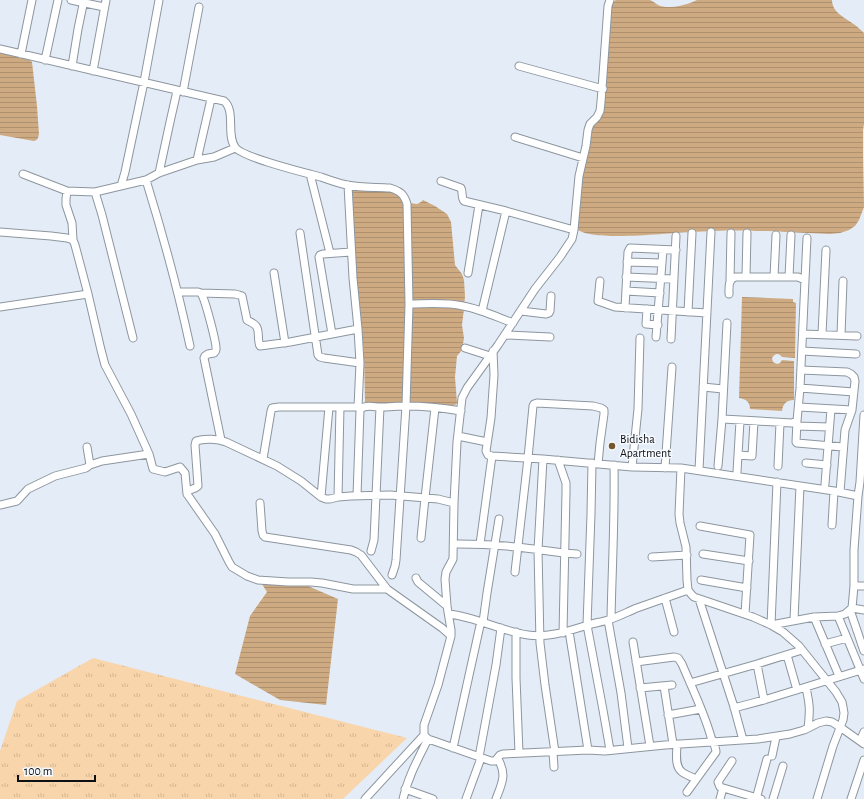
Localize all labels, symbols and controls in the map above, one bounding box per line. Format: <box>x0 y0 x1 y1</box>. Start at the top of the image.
place label: Bidisha Apartment <box>620 433 671 459</box>
marker: Bidisha Apartment <box>607 441 617 451</box>
scale bar <box>18 757 95 783</box>
text: 100 m <box>24 765 52 777</box>

